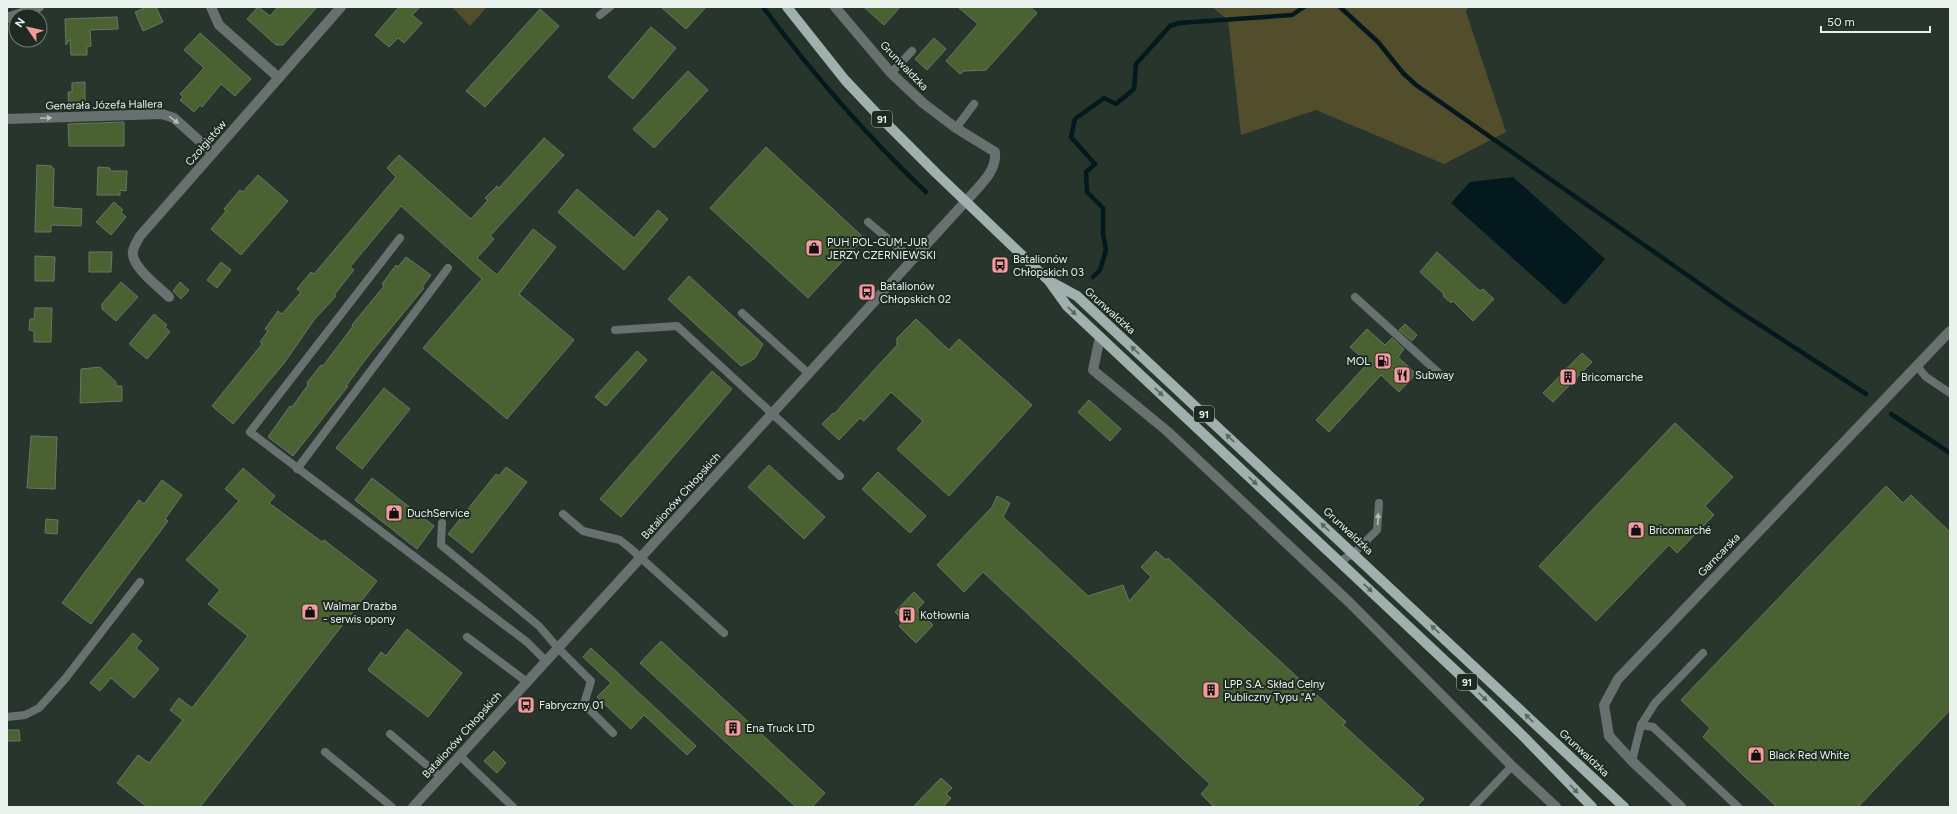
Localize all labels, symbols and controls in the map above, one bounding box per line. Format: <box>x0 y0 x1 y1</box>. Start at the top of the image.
north arrow <box>8 8 48 48</box>
scale bar <box>1821 8 1930 34</box>
text: 50 m <box>1827 15 1855 29</box>
text: N <box>12 16 28 30</box>
street label: Grunwaldzka <box>877 39 931 93</box>
street label: Generała Józefa Hallera <box>45 97 163 113</box>
road number: 91 <box>872 111 892 127</box>
one-way arrow <box>40 114 52 121</box>
one-way arrow <box>169 116 180 124</box>
street label: Czołgistów <box>183 117 229 168</box>
place label: PUH POL-GUM-JUR JERZY CZERNIEWSKI <box>827 236 936 262</box>
shop icon: PUH POL-GUM-JUR JERZY CZERNIEWSKI <box>804 238 824 258</box>
place label: Batalionów Chłopskich 03 <box>1013 253 1084 279</box>
bus stop icon: Batalionów Chłopskich 03 <box>990 255 1010 275</box>
place label: Batalionów Chłopskich 02 <box>880 280 951 306</box>
bus stop icon: Batalionów Chłopskich 02 <box>857 282 877 302</box>
street label: Grunwaldzka <box>1082 285 1138 337</box>
one-way arrow <box>1067 306 1077 316</box>
one-way arrow <box>1130 345 1140 354</box>
fuel station icon: MOL <box>1373 351 1393 371</box>
place label: MOL <box>1346 355 1370 368</box>
restaurant icon: Subway <box>1392 365 1412 385</box>
building icon: Bricomarche <box>1558 367 1578 387</box>
place label: Subway <box>1415 369 1454 382</box>
place label: Bricomarche <box>1581 371 1643 384</box>
one-way arrow <box>1154 388 1164 397</box>
road number: 91 <box>1194 406 1214 422</box>
one-way arrow <box>1225 433 1235 443</box>
street label: Batalionów Chłopskich <box>639 450 723 542</box>
one-way arrow <box>1248 476 1258 486</box>
shop icon: DuchService <box>384 503 404 523</box>
street label: Grunwaldzka <box>1320 505 1376 557</box>
place label: DuchService <box>407 507 470 520</box>
one-way arrow <box>1375 512 1381 525</box>
shop icon: Bricomarché <box>1626 520 1646 540</box>
one-way arrow <box>1320 522 1330 531</box>
place label: Bricomarché <box>1649 524 1711 537</box>
street label: Garncarska <box>1695 531 1743 579</box>
one-way arrow <box>1362 584 1373 593</box>
place label: Walmar Drażba - serwis opony <box>323 600 397 626</box>
shop icon: Walmar Drażba - serwis opony <box>300 602 320 622</box>
building icon: Kotłownia <box>897 605 917 625</box>
place label: Kotłownia <box>920 609 969 622</box>
one-way arrow <box>1430 624 1440 634</box>
road number: 91 <box>1457 674 1477 690</box>
place label: LPP S.A. Skład Celny Publiczny Typu "A" <box>1224 678 1325 704</box>
building icon: LPP S.A. Skład Celny Publiczny Typu "A" <box>1201 680 1221 700</box>
street label: Batalionów Chłopskich <box>420 689 504 781</box>
one-way arrow <box>1478 692 1488 702</box>
bus stop icon: Fabryczny 01 <box>516 695 536 715</box>
place label: Fabryczny 01 <box>539 699 604 712</box>
one-way arrow <box>1524 714 1535 723</box>
building icon: Ena Truck LTD <box>723 718 743 738</box>
place label: Ena Truck LTD <box>746 722 815 735</box>
street label: Grunwaldzka <box>1556 727 1612 779</box>
shop icon: Black Red White <box>1746 745 1766 765</box>
place label: Black Red White <box>1769 749 1849 762</box>
one-way arrow <box>1569 784 1579 794</box>

